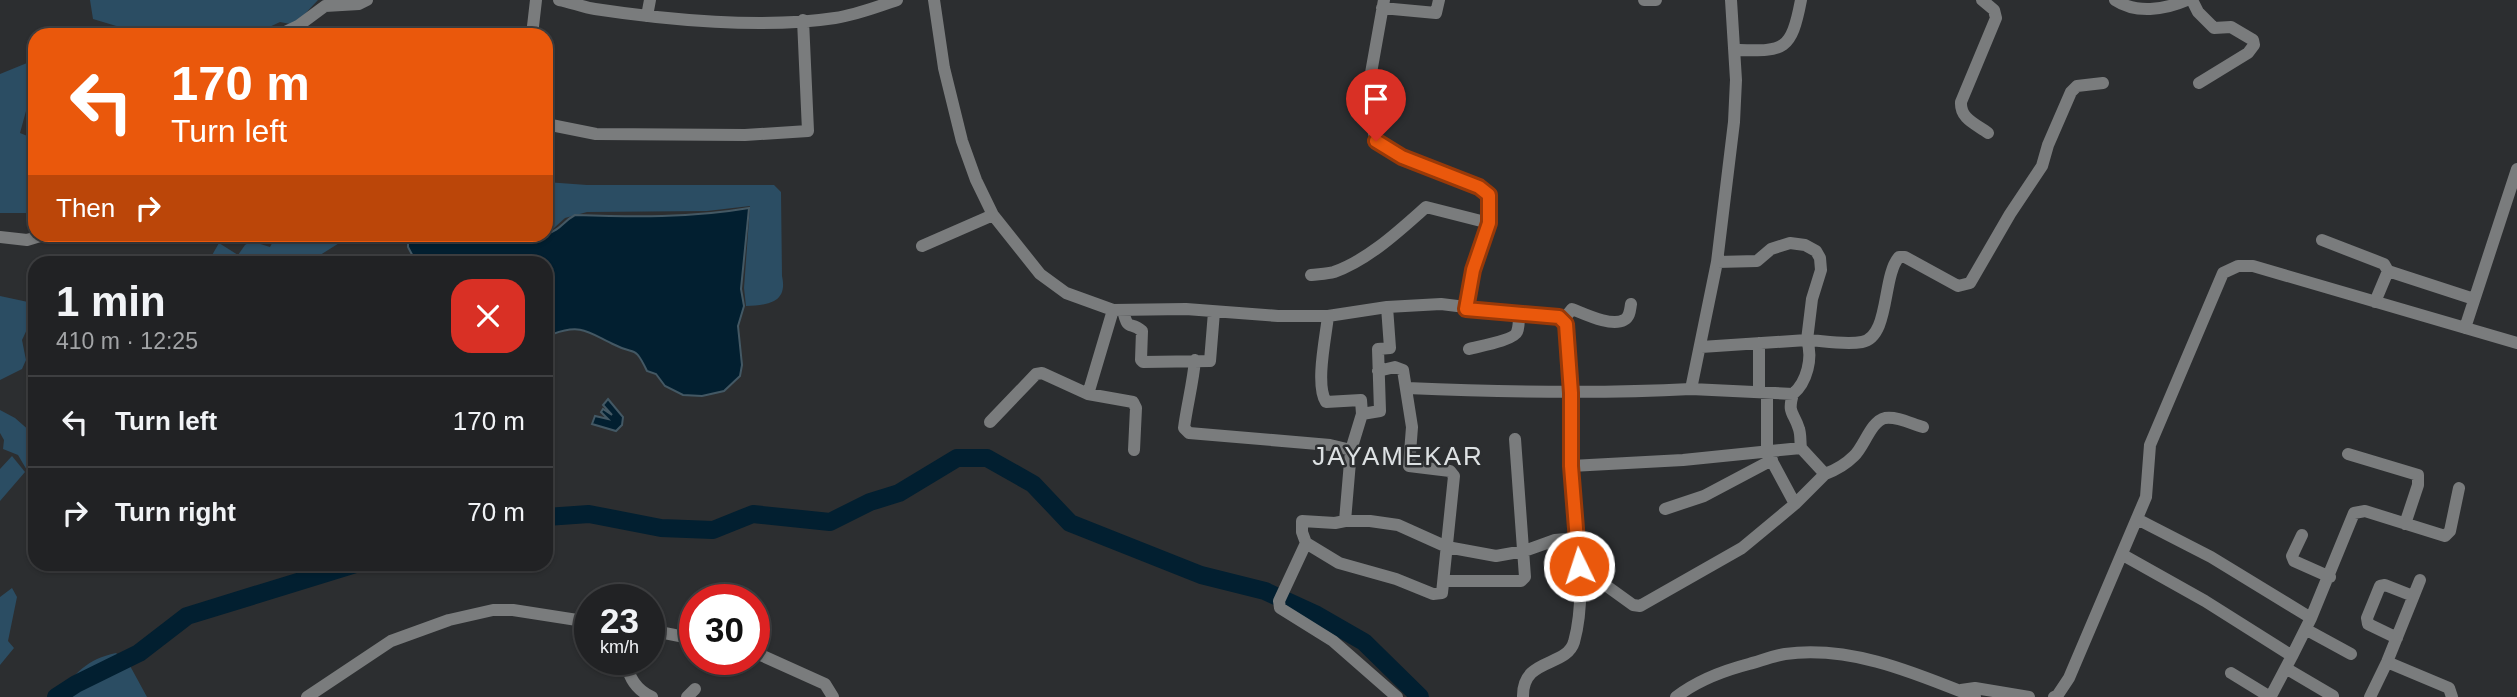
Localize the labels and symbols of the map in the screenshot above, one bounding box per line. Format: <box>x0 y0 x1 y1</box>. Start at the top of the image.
pin <box>1346 69 1406 141</box>
district label: JAYAMEKAR <box>1312 441 1484 471</box>
position arrow <box>1542 529 1616 603</box>
speed limit sign: 30 <box>679 584 770 675</box>

